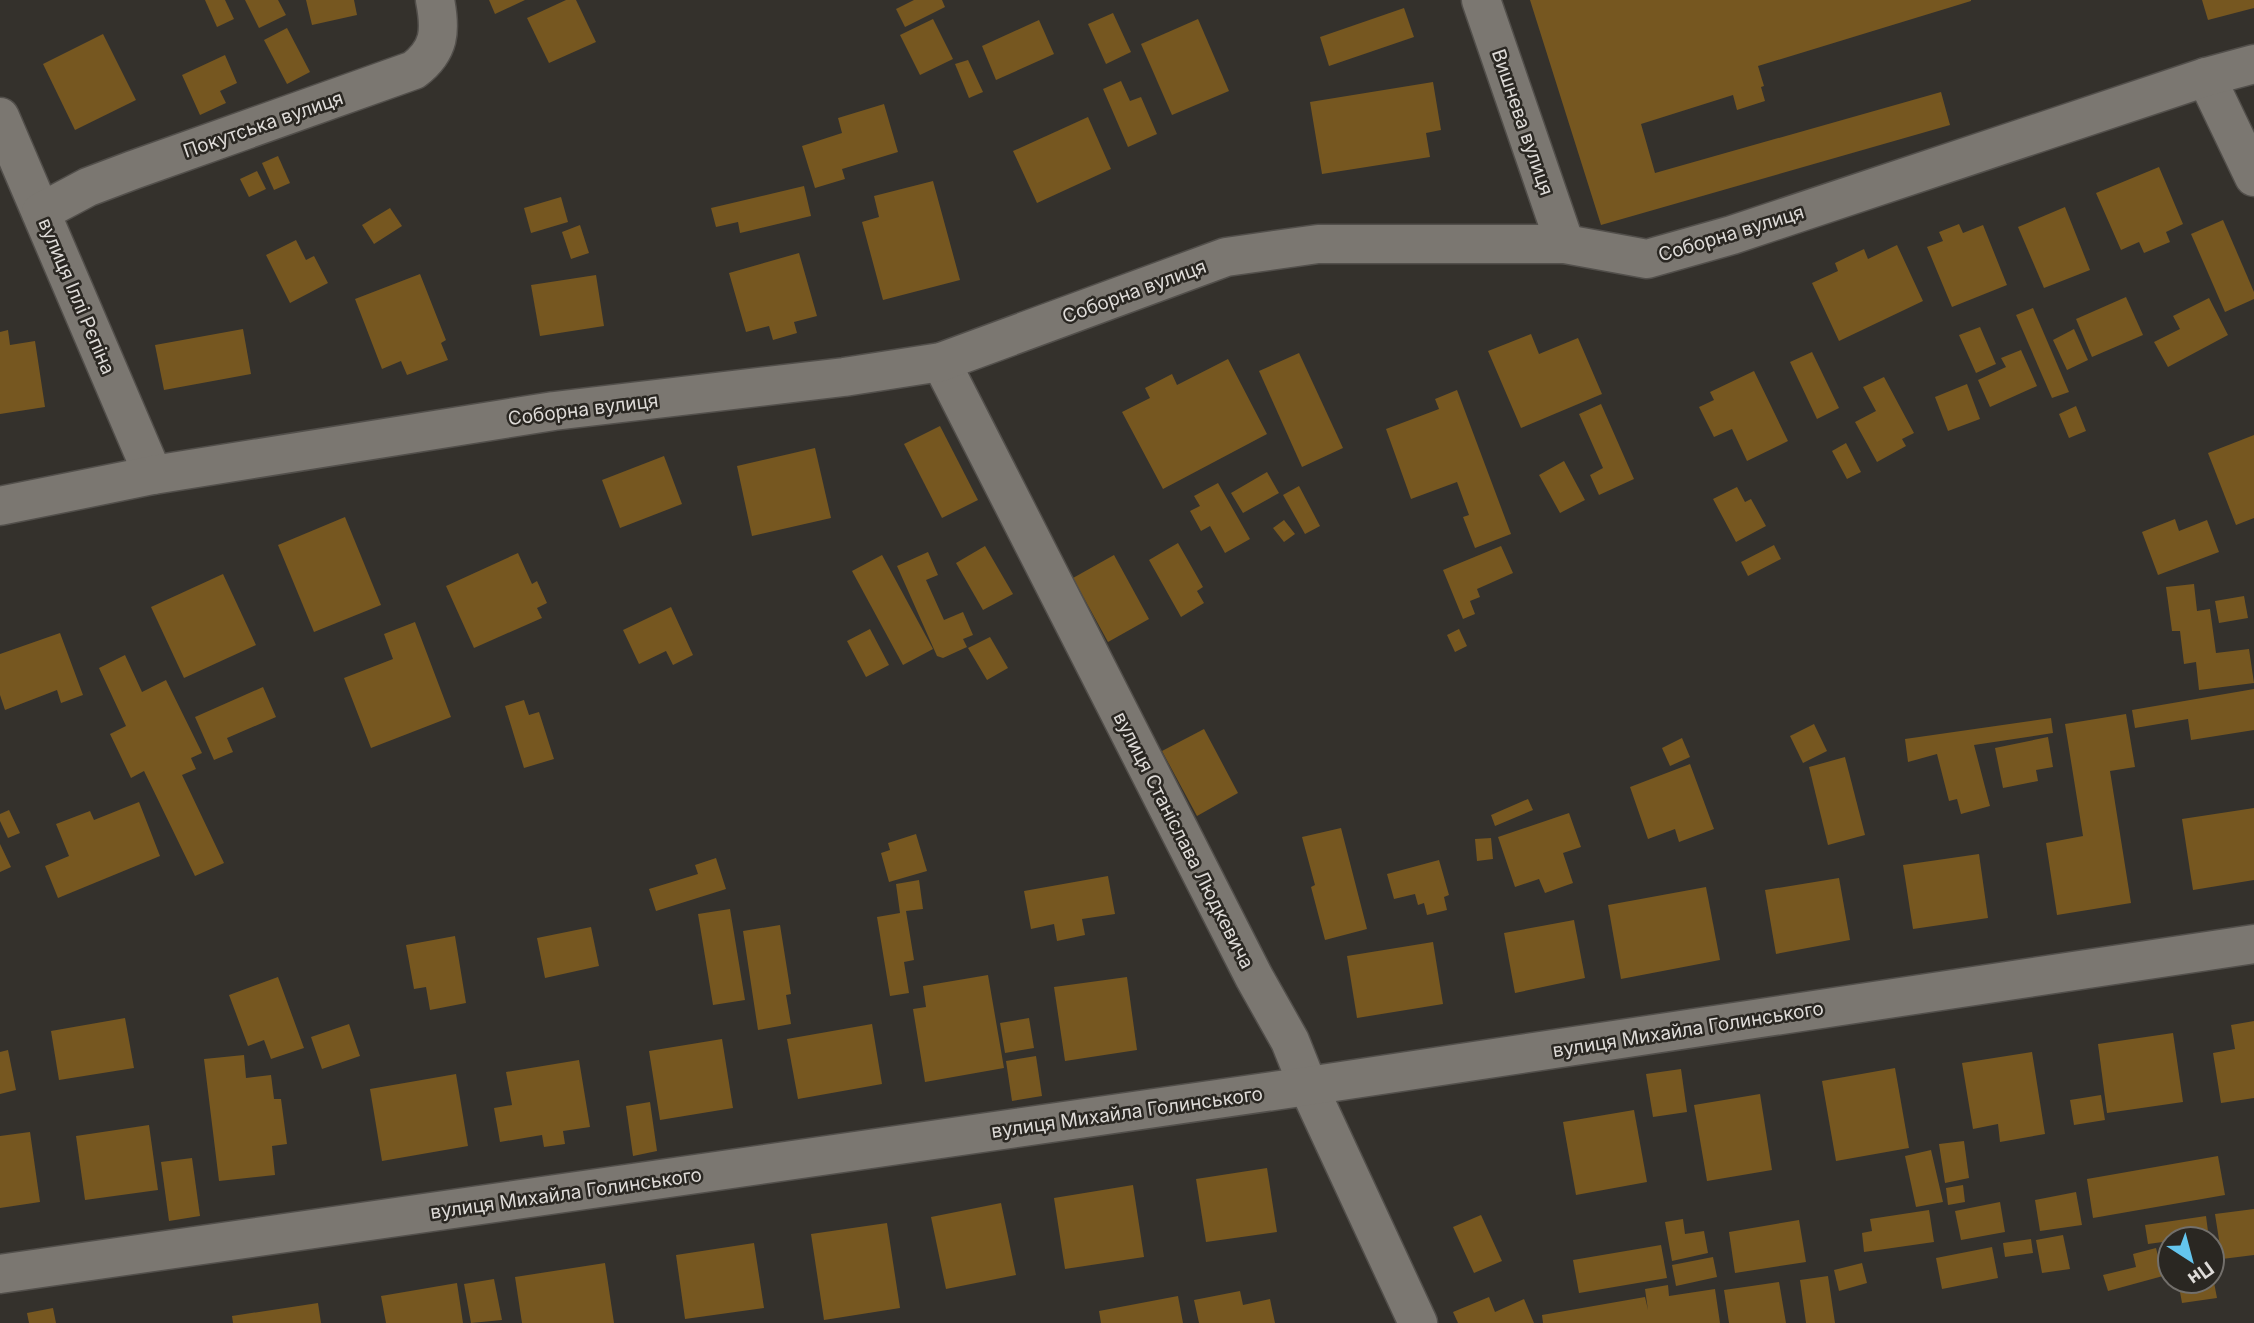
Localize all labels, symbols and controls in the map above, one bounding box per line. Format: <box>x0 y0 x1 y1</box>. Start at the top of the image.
street label: Вишнева вулиця <box>1487 46 1558 198</box>
street label: Покутська вулиця <box>180 86 346 163</box>
street label: Соборна вулиця <box>1655 200 1807 267</box>
street label: вулиця Іллі Рєпіна <box>33 215 120 378</box>
street label: Соборна вулиця <box>1059 255 1209 328</box>
street label: Соборна вулиця <box>507 389 660 430</box>
street label: вулиця Станіслава Людкевича <box>1109 708 1259 972</box>
street label: вулиця Михайла Голинського <box>1551 997 1825 1062</box>
street label: вулиця Михайла Голинського <box>990 1082 1264 1143</box>
street label: вулиця Михайла Голинського <box>429 1163 703 1224</box>
north arrow <box>2156 1225 2226 1295</box>
text: Пн <box>2183 1256 2218 1290</box>

